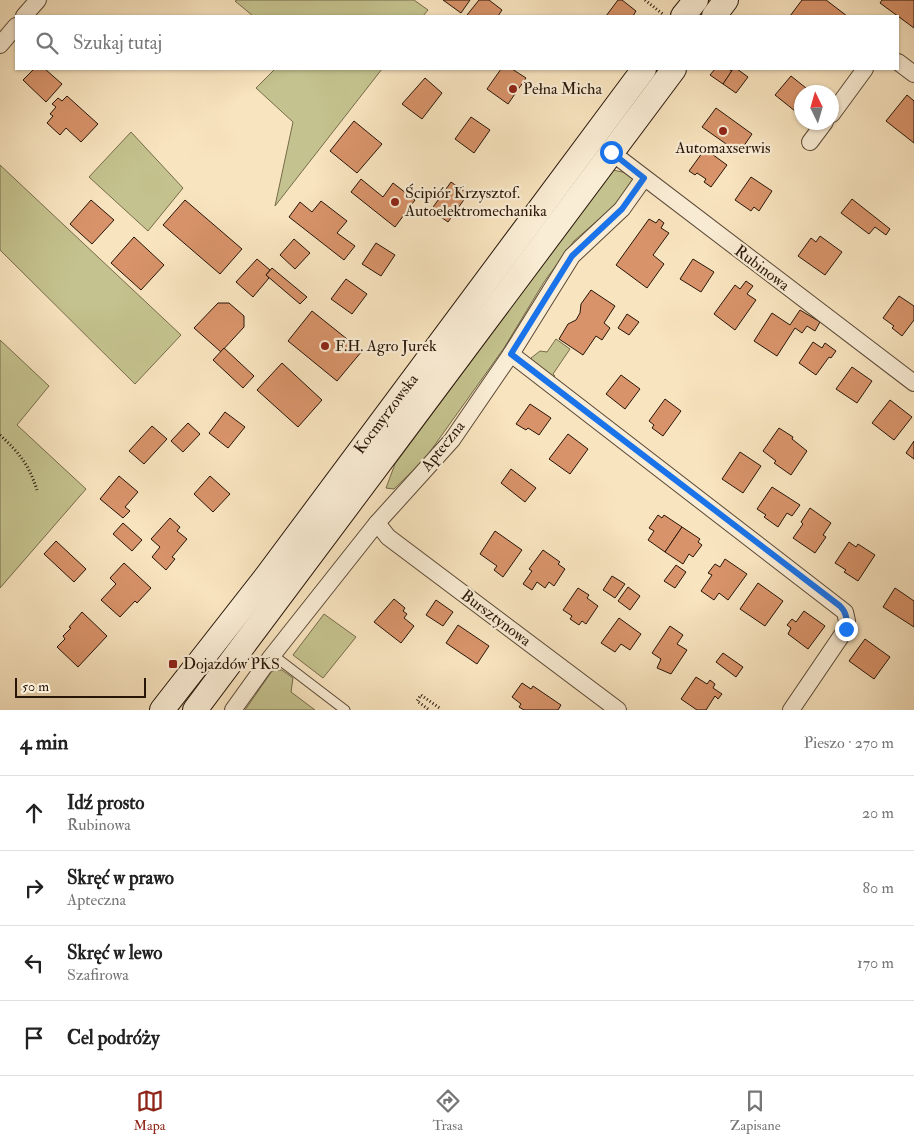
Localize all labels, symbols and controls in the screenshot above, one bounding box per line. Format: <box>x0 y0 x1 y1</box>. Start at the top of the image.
search box <box>15 15 899 70</box>
icon: search <box>33 29 61 57</box>
text: Szukaj tutaj <box>73 31 162 55</box>
place label: Pełna Micha <box>523 79 602 99</box>
marker: Pełna Micha <box>507 83 519 95</box>
north arrow <box>794 85 839 130</box>
marker: Automaxserwis <box>717 125 729 137</box>
place label: Automaxserwis <box>675 138 770 158</box>
route start <box>600 141 623 164</box>
place label: Ścipiór Krzysztof. Autoelektromechanika <box>404 183 547 221</box>
marker: Ścipiór Krzysztof. Autoelektromechanika <box>389 196 401 208</box>
street label: Rubinowa <box>731 241 794 295</box>
place label: F.H. Agro Jurek <box>335 336 437 357</box>
marker: F.H. Agro Jurek <box>319 340 331 352</box>
street label: Kocmyrzowska <box>349 370 423 458</box>
street label: Apteczna <box>416 416 470 477</box>
street label: Bursztynowa <box>457 585 535 651</box>
route end <box>835 618 858 641</box>
place label: Dojazdów PKS <box>183 654 280 674</box>
marker: Dojazdów PKS <box>167 658 179 670</box>
scale bar <box>15 675 146 698</box>
text: 50 m <box>22 678 49 695</box>
text: 4 min <box>20 729 68 756</box>
text: Pieszo · 270 m <box>804 733 894 753</box>
text: Idź prosto <box>67 791 144 815</box>
icon: ahead <box>20 799 48 827</box>
text: 20 m <box>862 803 894 823</box>
text: Rubinowa <box>67 815 131 835</box>
text: Skręć w prawo <box>67 866 174 890</box>
icon: right <box>20 874 48 902</box>
text: 80 m <box>863 878 894 898</box>
text: Apteczna <box>67 890 126 910</box>
text: Skręć w lewo <box>67 941 162 965</box>
icon: left <box>20 949 48 977</box>
text: 170 m <box>857 953 894 973</box>
text: Szafirowa <box>67 965 129 985</box>
icon: arrive <box>20 1024 48 1052</box>
text: Cel podróży <box>67 1026 160 1050</box>
tab: Mapa <box>133 1087 166 1134</box>
tab: Trasa <box>433 1087 463 1134</box>
tab: Zapisane <box>730 1087 781 1134</box>

